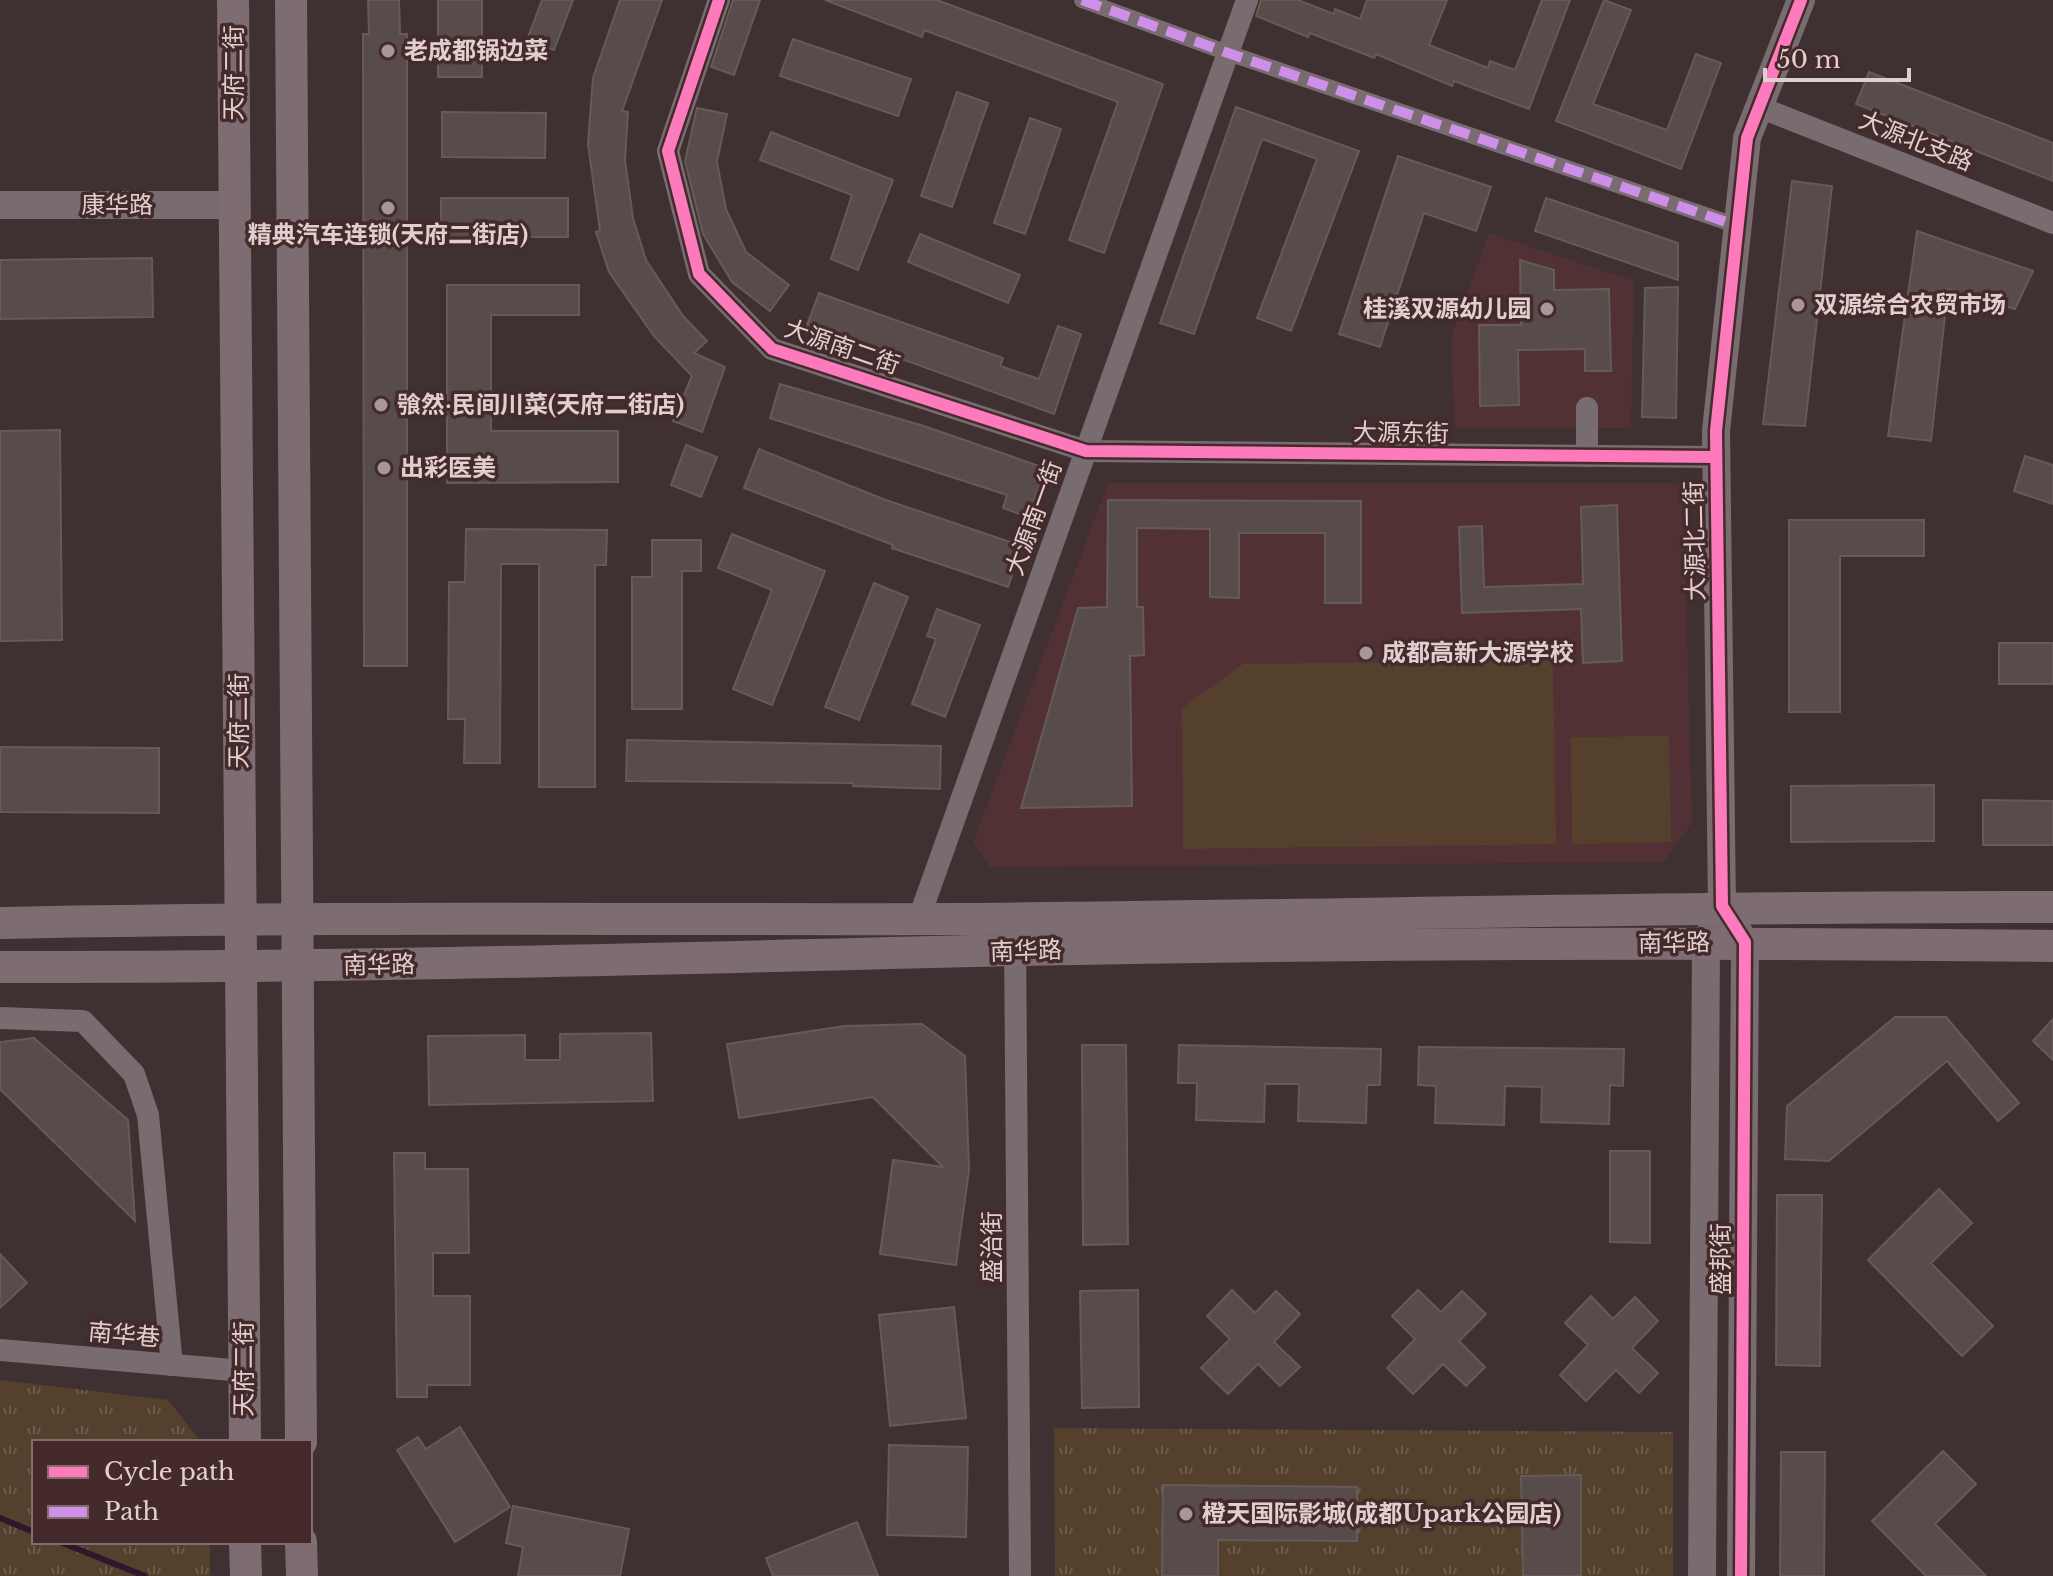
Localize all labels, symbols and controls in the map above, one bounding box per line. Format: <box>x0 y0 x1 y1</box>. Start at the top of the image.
street label: 天府二街 <box>219 25 248 121</box>
scale bar <box>1765 32 1909 82</box>
place label: 老成都锅边菜 <box>404 36 548 65</box>
marker: 老成都锅边菜 <box>379 42 397 60</box>
text: 50 m <box>1777 45 1841 74</box>
street label: 大源北支路 <box>1855 105 1977 176</box>
street label: 康华路 <box>81 190 153 219</box>
marker: 精典汽车连锁(天府二街店) <box>379 199 397 217</box>
place label: 精典汽车连锁(天府二街店) <box>248 220 528 249</box>
place label: 双源综合农贸市场 <box>1814 290 2006 319</box>
place label: 桂溪双源幼儿园 <box>1363 294 1531 323</box>
marker: 双源综合农贸市场 <box>1789 296 1807 314</box>
marker: 桂溪双源幼儿园 <box>1538 300 1556 318</box>
street label: 大源南二街 <box>781 313 904 380</box>
place label: 飸然·民间川菜(天府二街店) <box>397 390 684 419</box>
marker: 飸然·民间川菜(天府二街店) <box>372 396 390 414</box>
street label: 大源东街 <box>1353 417 1449 448</box>
place label: 出彩医美 <box>400 453 496 482</box>
street label: 大源南一街 <box>999 456 1068 579</box>
marker: 出彩医美 <box>375 459 393 477</box>
street label: 大源北二街 <box>1679 481 1710 601</box>
place label: 成都高新大源学校 <box>1382 638 1574 667</box>
marker: 成都高新大源学校 <box>1357 644 1375 662</box>
street label: 天府二街 <box>224 673 253 769</box>
street label: 南华路 <box>1638 927 1710 958</box>
street label: 南华路 <box>989 935 1062 966</box>
street label: 南华路 <box>343 949 415 980</box>
street label: 盛治街 <box>977 1211 1006 1283</box>
street label: 盛邦街 <box>1706 1223 1735 1295</box>
street label: 南华巷 <box>87 1317 161 1352</box>
street label: 天府二街 <box>229 1321 258 1417</box>
legend <box>32 1440 312 1544</box>
text: Cycle path <box>104 1457 235 1486</box>
text: Path <box>104 1497 159 1526</box>
place label: 橙天国际影城(成都Upark公园店) <box>1202 1499 1561 1528</box>
marker: 橙天国际影城(成都Upark公园店) <box>1177 1505 1195 1523</box>

